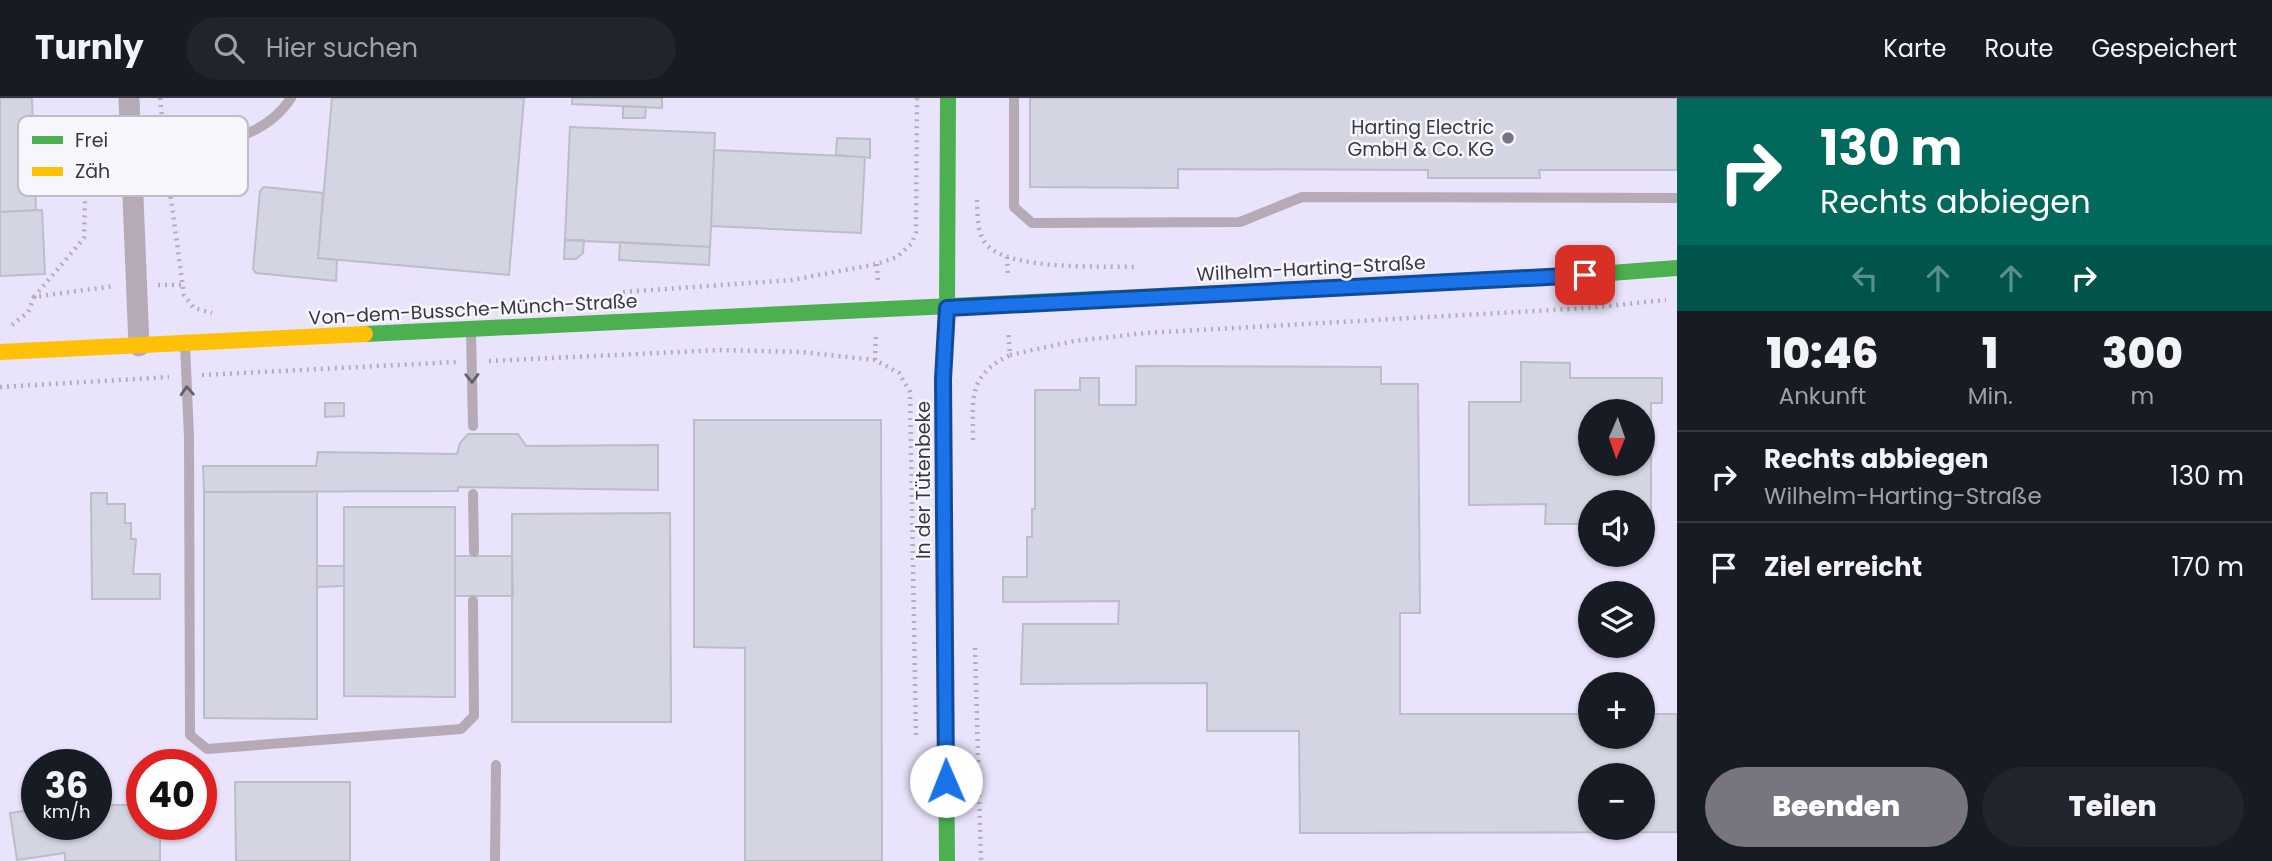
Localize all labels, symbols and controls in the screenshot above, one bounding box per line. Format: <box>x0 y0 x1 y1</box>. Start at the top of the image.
search box <box>186 17 676 80</box>
text: Turnly <box>35 24 144 71</box>
icon: search <box>210 29 248 67</box>
text: Hier suchen <box>266 30 418 66</box>
text: Karte <box>1883 32 1946 65</box>
text: Route <box>1984 32 2053 65</box>
text: Gespeichert <box>2091 32 2237 65</box>
place label: Harting Electric GmbH & Co. KG <box>1347 114 1494 163</box>
text: 130 m <box>1820 114 1962 182</box>
legend <box>18 116 248 196</box>
icon: right <box>1705 126 1796 217</box>
text: Frei <box>75 127 108 154</box>
marker: Harting Electric GmbH & Co. KG <box>1500 130 1516 146</box>
text: Zäh <box>75 158 110 185</box>
text: Rechts abbiegen <box>1820 179 2091 224</box>
pin <box>1555 245 1615 305</box>
street label: Wilhelm-Harting-Straße <box>1196 249 1426 288</box>
icon: arrive <box>1566 256 1604 294</box>
icon: left <box>1846 259 1884 297</box>
icon: ahead <box>1919 259 1957 297</box>
icon: ahead <box>1992 259 2030 297</box>
icon: right <box>2065 259 2103 297</box>
street label: Von-dem-Bussche-Münch-Straße <box>308 287 638 332</box>
text: 10:46 <box>1766 324 1878 383</box>
text: 1 <box>1982 324 1998 383</box>
text: 300 <box>2102 324 2183 383</box>
one-way arrow <box>465 373 480 384</box>
text: Ankunft <box>1779 380 1866 412</box>
text: Min. <box>1968 380 2013 412</box>
text: m <box>2131 380 2154 412</box>
one-way arrow <box>179 385 194 396</box>
north arrow <box>1578 399 1656 476</box>
map controls <box>1578 399 1655 840</box>
street label: In der Tütenbeke <box>910 401 937 559</box>
text: Rechts abbiegen <box>1764 441 1989 477</box>
icon: right <box>1705 458 1743 496</box>
text: 130 m <box>2170 458 2244 494</box>
text: Wilhelm-Harting-Straße <box>1764 480 2042 512</box>
button: sound <box>1578 490 1655 567</box>
icon: arrive <box>1705 549 1743 587</box>
text: Ziel erreicht <box>1764 549 1922 585</box>
text: 170 m <box>2171 549 2244 585</box>
button: layers <box>1578 581 1655 658</box>
button: + <box>1578 672 1655 749</box>
position arrow <box>909 744 983 818</box>
speed limit sign: 40 <box>126 749 217 840</box>
text: 36 <box>45 761 88 810</box>
button: − <box>1578 763 1655 840</box>
button: Beenden <box>1705 767 1968 847</box>
button: Teilen <box>1982 767 2244 847</box>
text: km/h <box>43 799 90 824</box>

